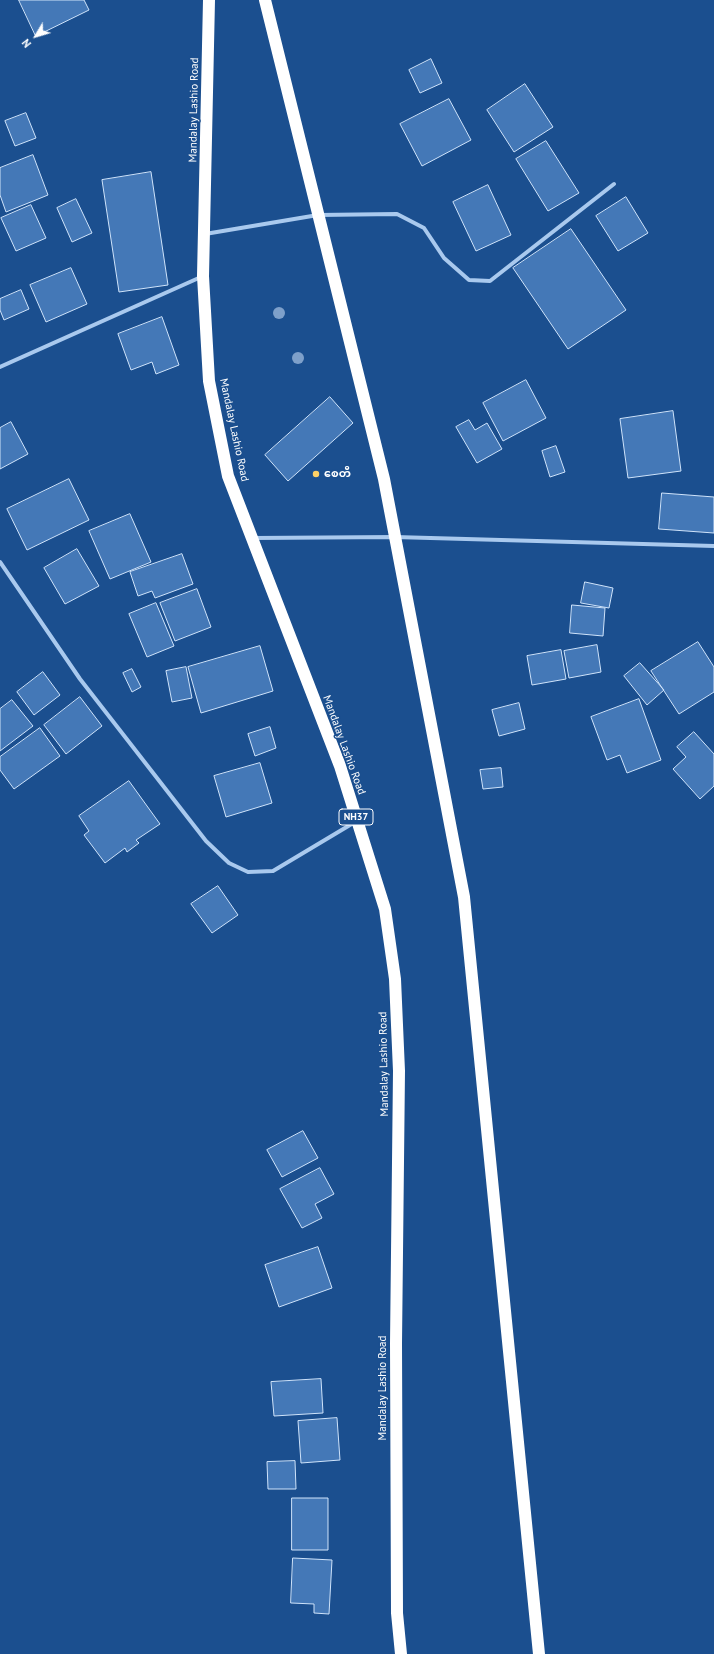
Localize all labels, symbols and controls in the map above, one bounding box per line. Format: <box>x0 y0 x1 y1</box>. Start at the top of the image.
north arrow <box>16 16 56 56</box>
text: N <box>19 36 34 51</box>
street label: Mandalay Lashio Road <box>186 57 202 163</box>
street label: Mandalay Lashio Road <box>217 377 251 483</box>
place label: စေတီ <box>324 467 351 481</box>
marker: စေတီ <box>311 469 321 479</box>
street label: Mandalay Lashio Road <box>320 693 368 797</box>
road number: NH37 <box>339 809 373 825</box>
street label: Mandalay Lashio Road <box>376 1011 392 1117</box>
street label: Mandalay Lashio Road <box>376 1336 390 1440</box>

